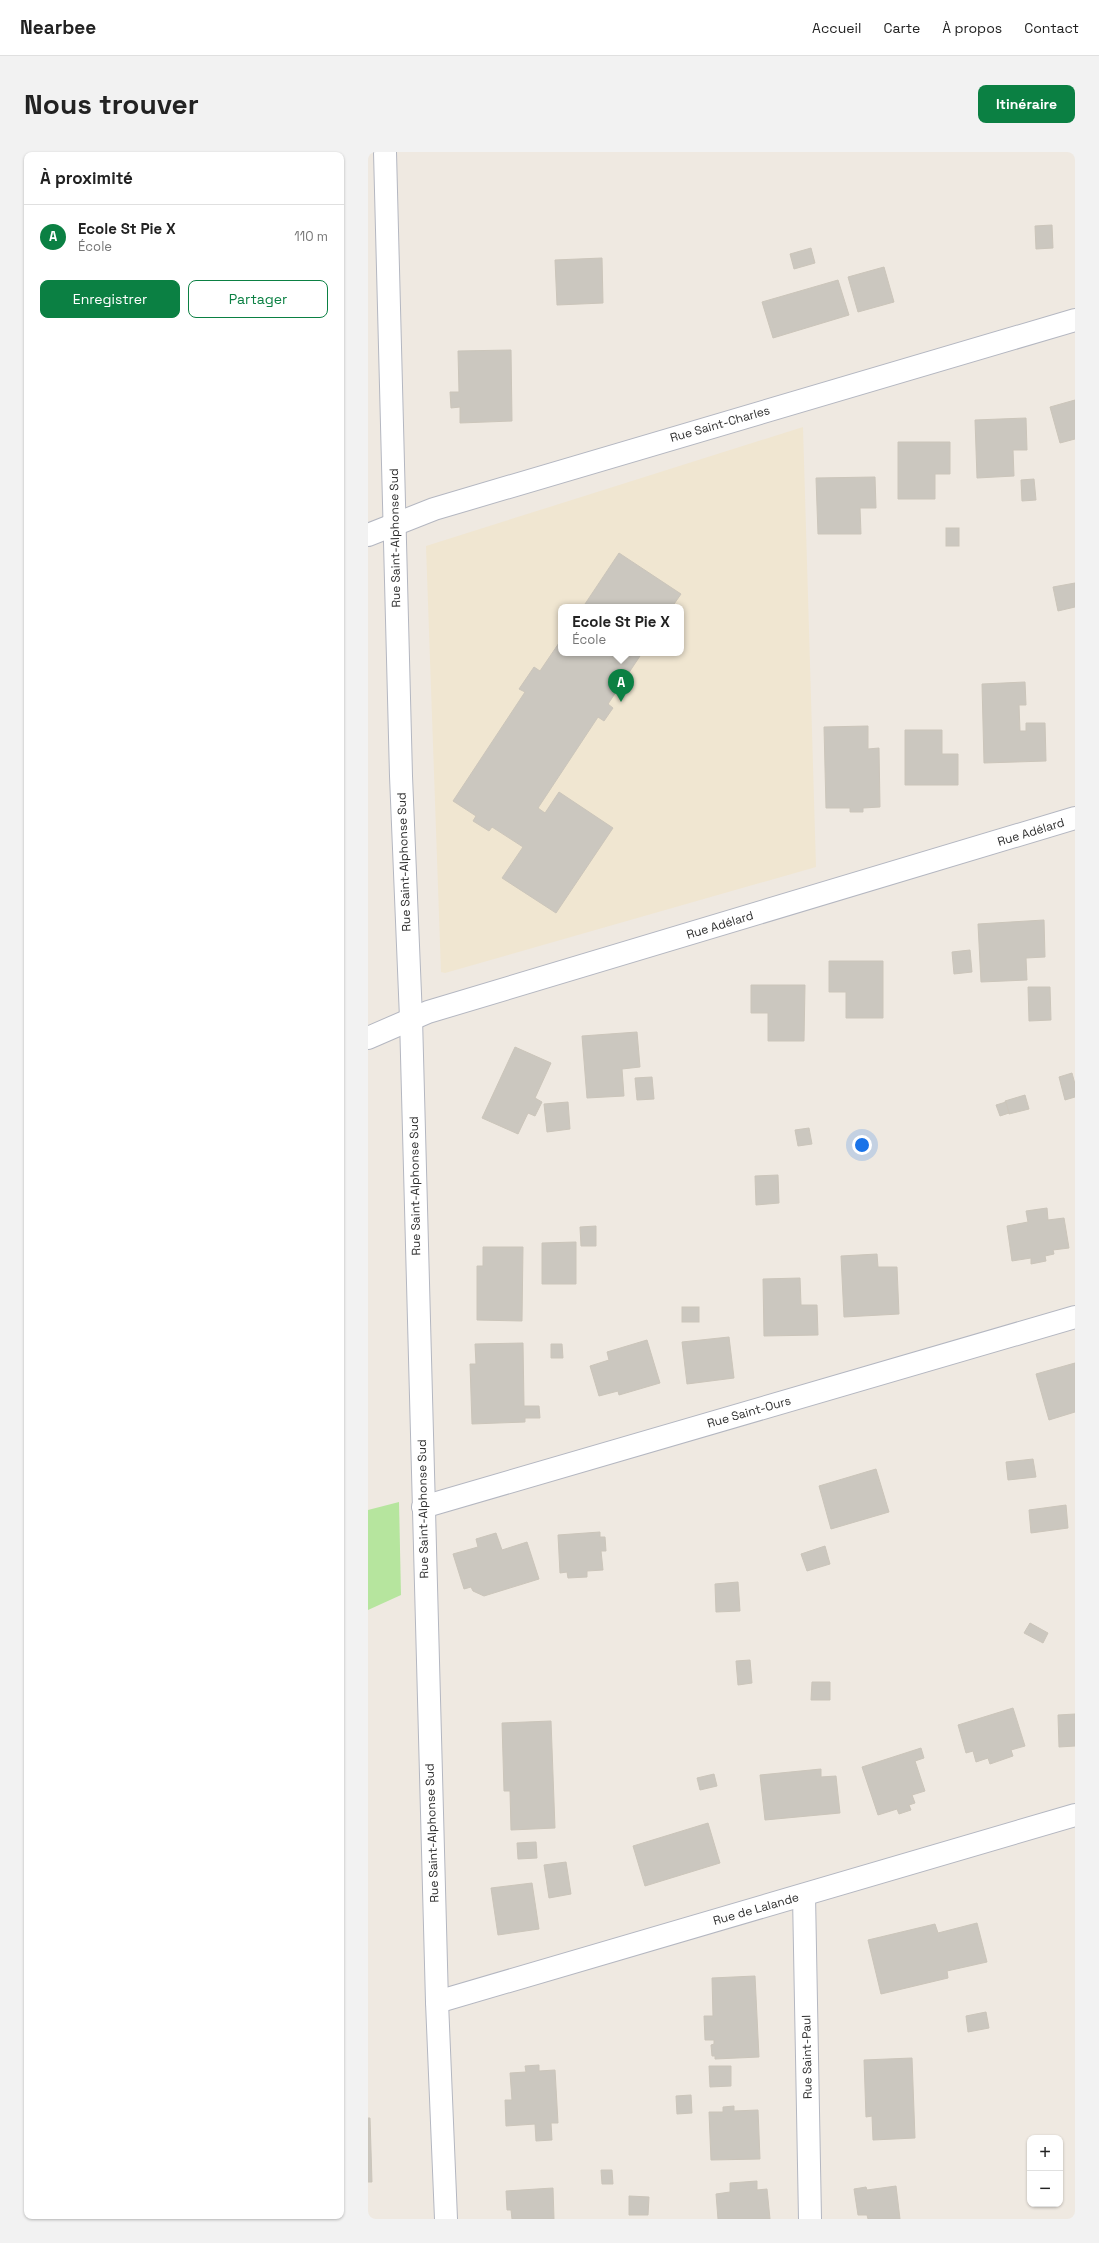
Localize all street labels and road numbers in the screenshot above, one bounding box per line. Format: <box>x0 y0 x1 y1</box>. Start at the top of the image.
street label: Rue Saint-Charles <box>668 402 772 446</box>
street label: Rue Saint-Alphonse Sud <box>386 468 404 608</box>
street label: Rue Saint-Alphonse Sud <box>394 792 414 932</box>
street label: Rue Adélard <box>996 814 1066 850</box>
street label: Rue Adélard <box>685 907 755 943</box>
street label: Rue Saint-Alphonse Sud <box>406 1116 424 1256</box>
street label: Rue Saint-Ours <box>705 1392 793 1432</box>
street label: Rue Saint-Alphonse Sud <box>414 1439 432 1579</box>
street label: Rue Saint-Alphonse Sud <box>422 1763 442 1903</box>
street label: Rue de Lalande <box>711 1889 801 1929</box>
street label: Rue Saint-Paul <box>798 2015 816 2099</box>

